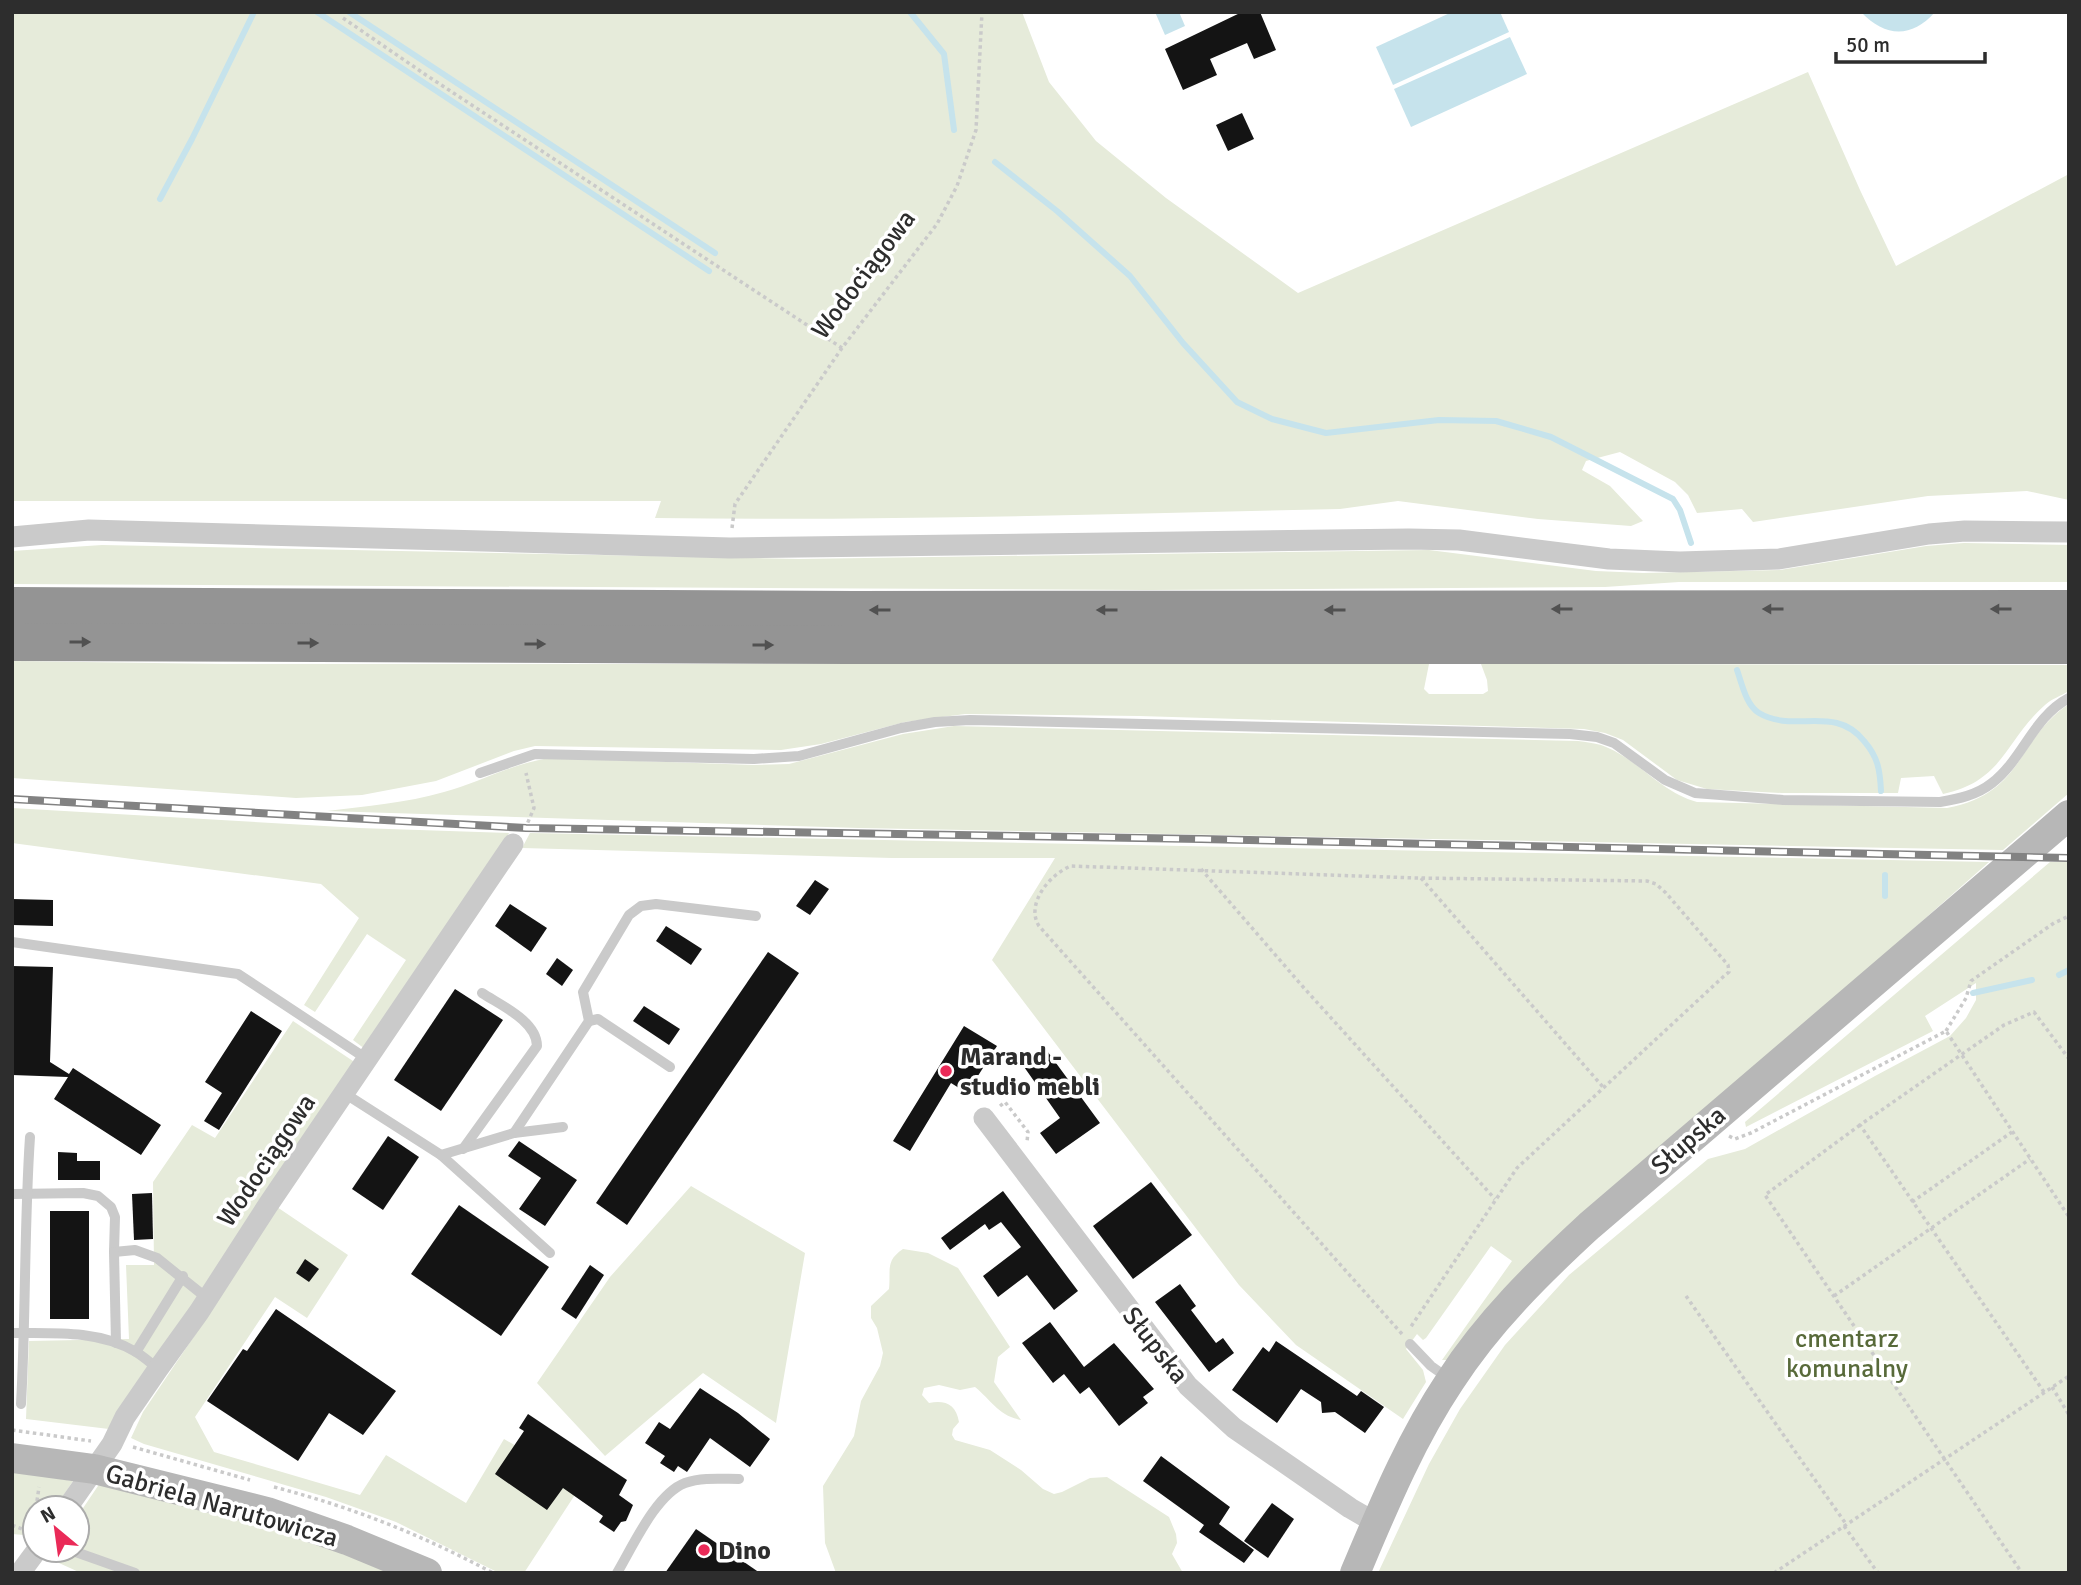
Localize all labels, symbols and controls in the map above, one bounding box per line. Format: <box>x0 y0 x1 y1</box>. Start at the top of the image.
scale bar <box>1836 21 1985 65</box>
text: 50 m <box>1846 32 1890 58</box>
street label: Wodociągowa <box>805 204 923 345</box>
one-way arrow <box>1551 603 1573 615</box>
one-way arrow <box>1762 603 1784 615</box>
one-way arrow <box>1989 603 2011 615</box>
one-way arrow <box>869 604 891 616</box>
one-way arrow <box>1096 604 1118 616</box>
one-way arrow <box>1324 604 1346 616</box>
one-way arrow <box>70 636 92 648</box>
one-way arrow <box>297 637 319 649</box>
one-way arrow <box>525 638 547 650</box>
one-way arrow <box>752 639 774 651</box>
place label: Marand - studio mebli <box>960 1041 1100 1103</box>
marker: Marand - studio mebli <box>938 1063 954 1079</box>
street label: Wodociągowa <box>211 1088 323 1233</box>
street label: Słupska <box>1645 1100 1733 1182</box>
street label: Słupska <box>1115 1301 1195 1390</box>
park label: cmentarz komunalny <box>1786 1323 1908 1385</box>
street label: Gabriela Narutowicza <box>102 1457 342 1554</box>
north arrow <box>21 1494 91 1564</box>
text: N <box>37 1501 60 1529</box>
place label: Dino <box>718 1535 771 1567</box>
marker: Dino <box>696 1542 712 1558</box>

